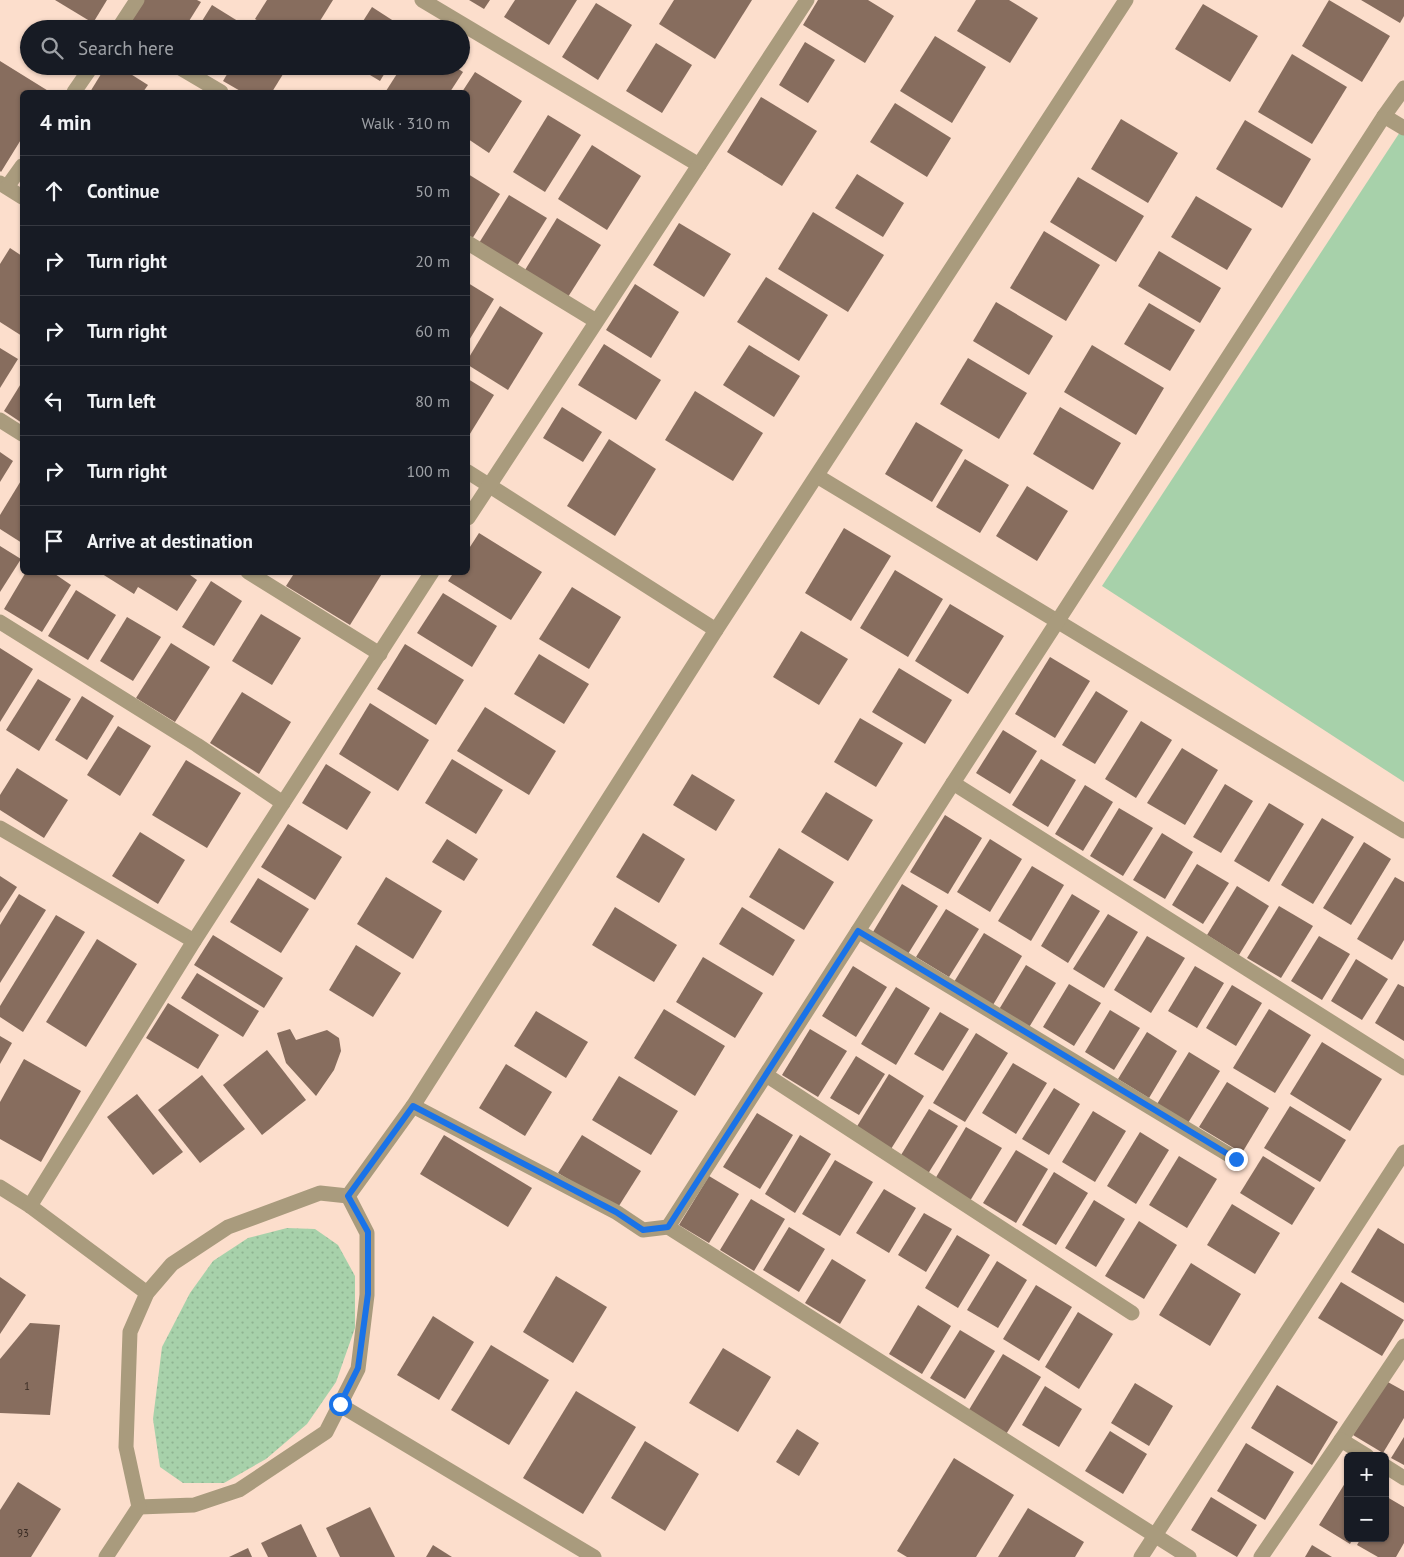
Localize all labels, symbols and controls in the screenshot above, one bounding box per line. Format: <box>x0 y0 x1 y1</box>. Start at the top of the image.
search box <box>20 20 470 75</box>
icon: search <box>38 34 66 62</box>
text: Search here <box>78 36 174 60</box>
text: 4 min <box>40 109 91 136</box>
text: Walk · 310 m <box>361 113 450 133</box>
icon: ahead <box>40 177 68 205</box>
text: Continue <box>87 179 159 203</box>
text: 50 m <box>415 181 450 201</box>
icon: right <box>40 247 68 275</box>
text: Turn right <box>87 249 167 273</box>
text: 20 m <box>415 251 450 271</box>
icon: right <box>40 317 68 345</box>
text: Turn right <box>87 319 167 343</box>
text: 60 m <box>415 321 450 341</box>
icon: left <box>40 387 68 415</box>
text: Turn left <box>87 389 156 413</box>
text: 80 m <box>415 391 450 411</box>
icon: right <box>40 457 68 485</box>
text: Turn right <box>87 459 167 483</box>
text: 100 m <box>407 461 450 481</box>
icon: arrive <box>40 527 68 555</box>
text: Arrive at destination <box>87 529 253 553</box>
route end <box>1225 1148 1248 1171</box>
house number: 1 <box>24 1379 30 1393</box>
route start <box>329 1393 352 1416</box>
map controls <box>1344 1452 1389 1542</box>
button: + <box>1344 1452 1389 1497</box>
button: − <box>1344 1497 1389 1542</box>
house number: 93 <box>17 1526 29 1540</box>

